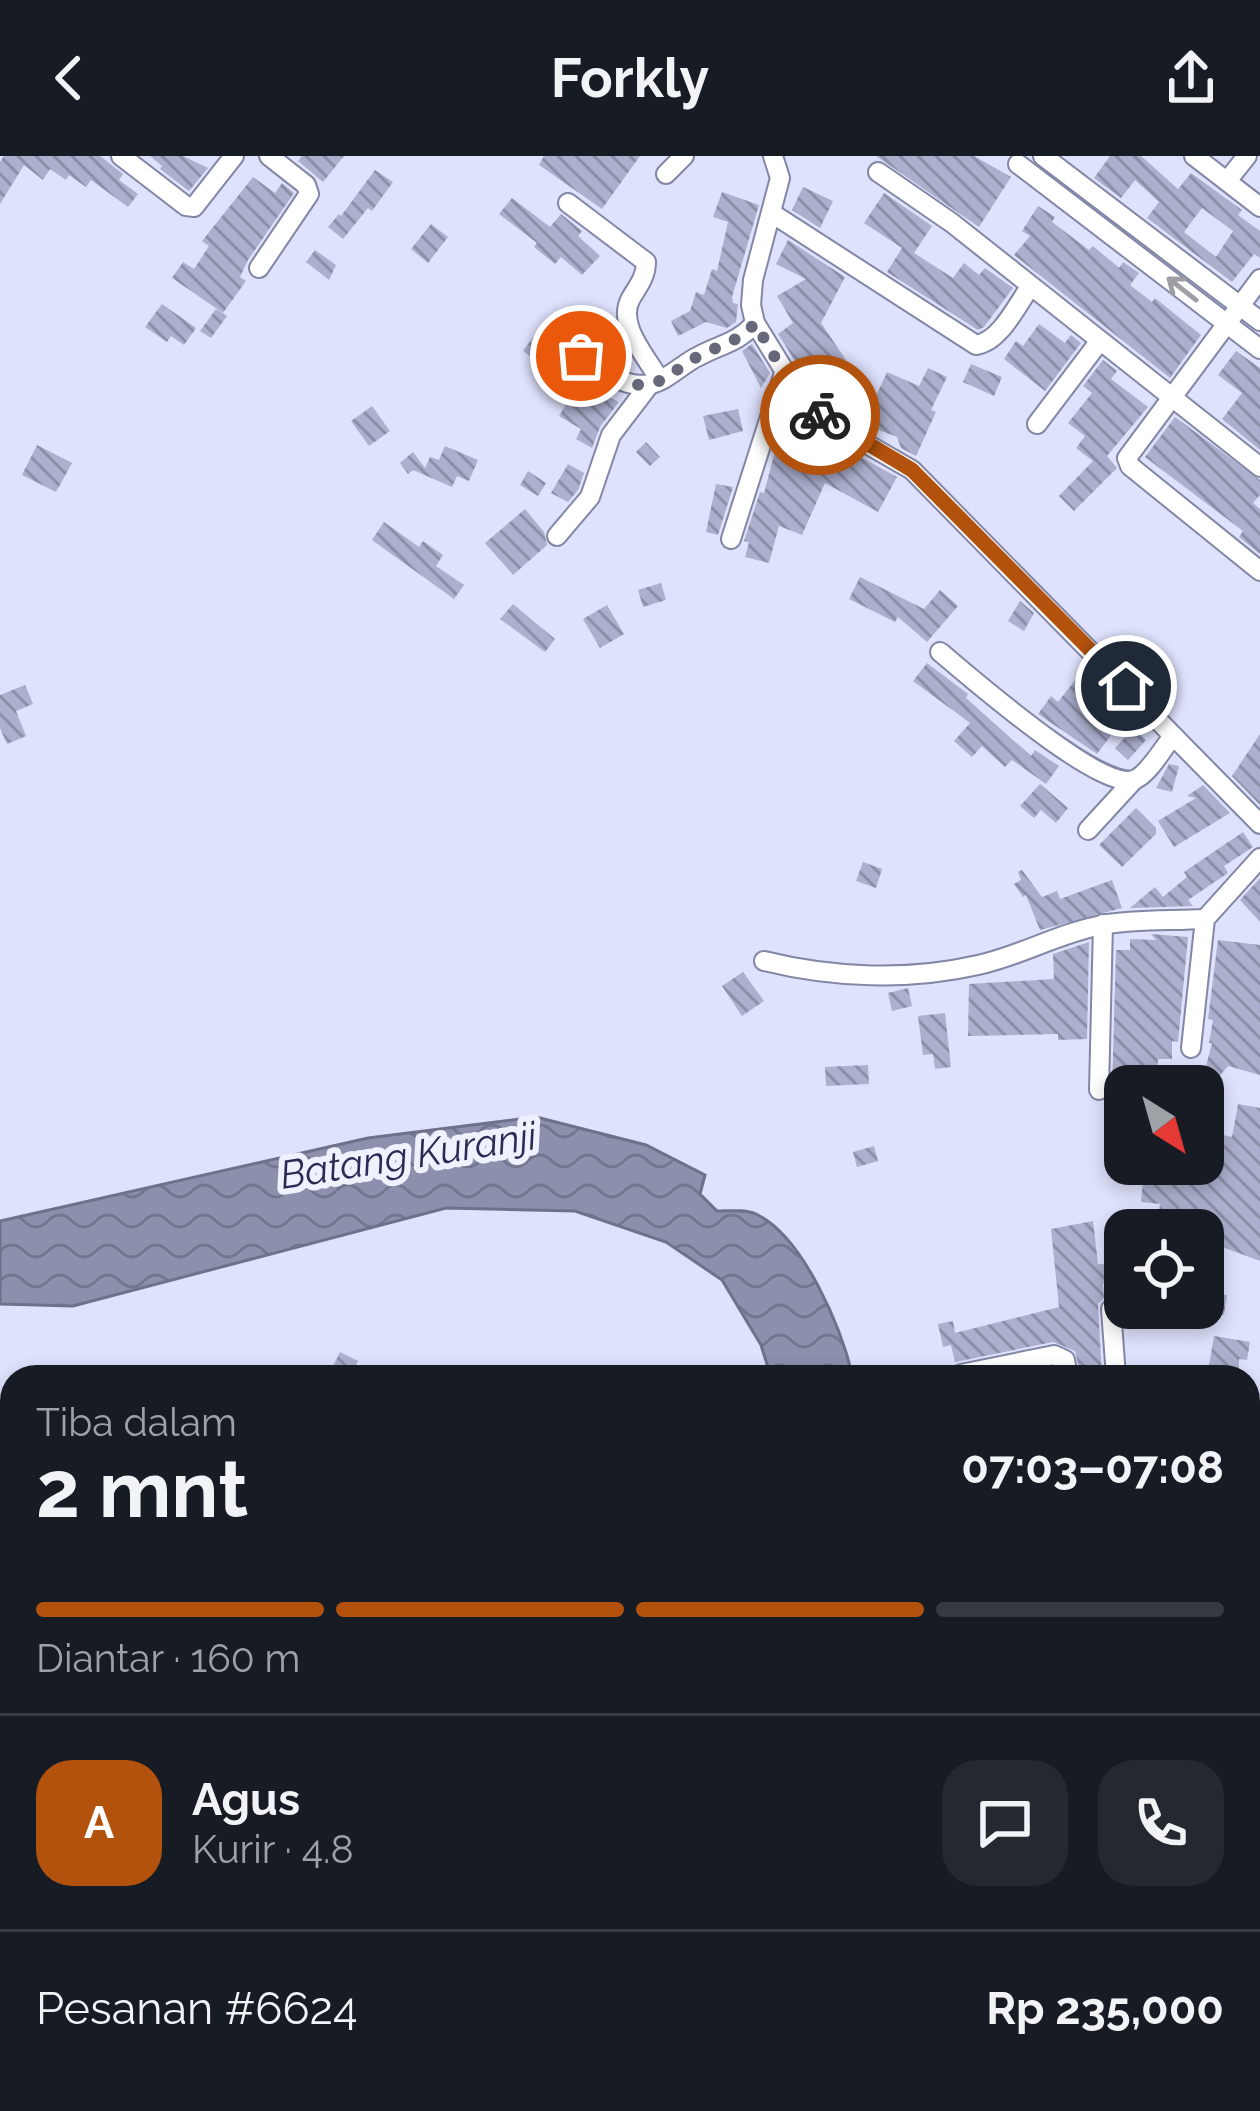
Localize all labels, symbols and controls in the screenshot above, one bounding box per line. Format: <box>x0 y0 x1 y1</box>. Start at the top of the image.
icon: back <box>36 45 102 111</box>
icon: share <box>1158 45 1224 111</box>
text: Forkly <box>551 46 709 110</box>
one-way arrow <box>1167 276 1199 303</box>
pin <box>530 305 632 407</box>
icon: bag <box>548 323 614 389</box>
courier <box>760 355 880 475</box>
icon: bike <box>787 382 853 448</box>
pin <box>1075 635 1177 737</box>
icon: home <box>1093 653 1159 719</box>
north arrow <box>1104 1065 1224 1185</box>
map controls <box>1104 1065 1224 1329</box>
water label: Batang Kuranji <box>277 1112 541 1198</box>
button: locate <box>1104 1209 1224 1329</box>
text: Tiba dalam <box>36 1399 237 1445</box>
text: 07:03–07:08 <box>961 1441 1224 1494</box>
text: 2 mnt <box>36 1444 248 1535</box>
text: Diantar · 160 m <box>36 1635 300 1681</box>
button: chat <box>942 1760 1068 1886</box>
button: phone <box>1098 1760 1224 1886</box>
text: Agus <box>192 1773 300 1826</box>
text: A <box>84 1796 114 1849</box>
text: Kurir · 4.8 <box>192 1826 354 1872</box>
text: Pesanan #6624 <box>36 1982 358 2035</box>
text: Rp 235,000 <box>986 1982 1224 2035</box>

